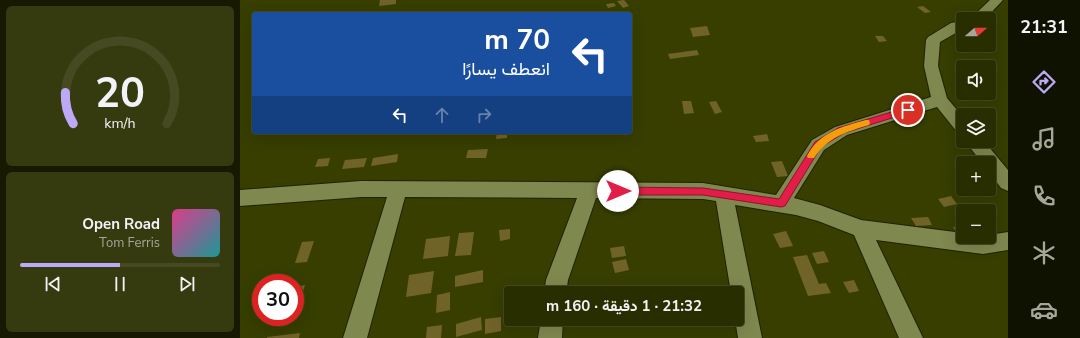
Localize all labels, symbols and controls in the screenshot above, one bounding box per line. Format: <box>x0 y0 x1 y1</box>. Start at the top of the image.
north arrow <box>956 12 996 52</box>
map controls <box>956 12 996 244</box>
text: 21:31 <box>1020 15 1068 39</box>
text: 70 m <box>484 21 550 59</box>
icon: left <box>564 28 616 80</box>
text: انعطف يسارًا <box>462 57 550 81</box>
button: sound <box>956 60 996 100</box>
text: 20 <box>95 65 145 122</box>
icon: directions <box>1030 68 1058 96</box>
pin <box>891 93 925 127</box>
icon: arrive <box>897 99 919 121</box>
icon: left <box>389 104 411 126</box>
icon: ahead <box>431 104 453 126</box>
icon: right <box>473 104 495 126</box>
button: layers <box>956 108 996 148</box>
text: km/h <box>104 114 136 133</box>
icon: music <box>1030 125 1058 153</box>
button: + <box>956 156 996 196</box>
position arrow <box>597 170 639 212</box>
icon: phone <box>1030 182 1058 210</box>
button: − <box>956 204 996 244</box>
text: Open Road <box>82 214 160 234</box>
text: Tom Ferris <box>99 234 160 252</box>
icon: climate <box>1030 239 1058 267</box>
icon: previous <box>42 273 64 295</box>
icon: pause <box>109 273 131 295</box>
icon: next <box>176 273 198 295</box>
speed limit sign: 30 <box>252 274 304 326</box>
text: 21:32 · 1 دقيقة · 160 m <box>546 296 702 316</box>
icon: car <box>1030 296 1058 324</box>

